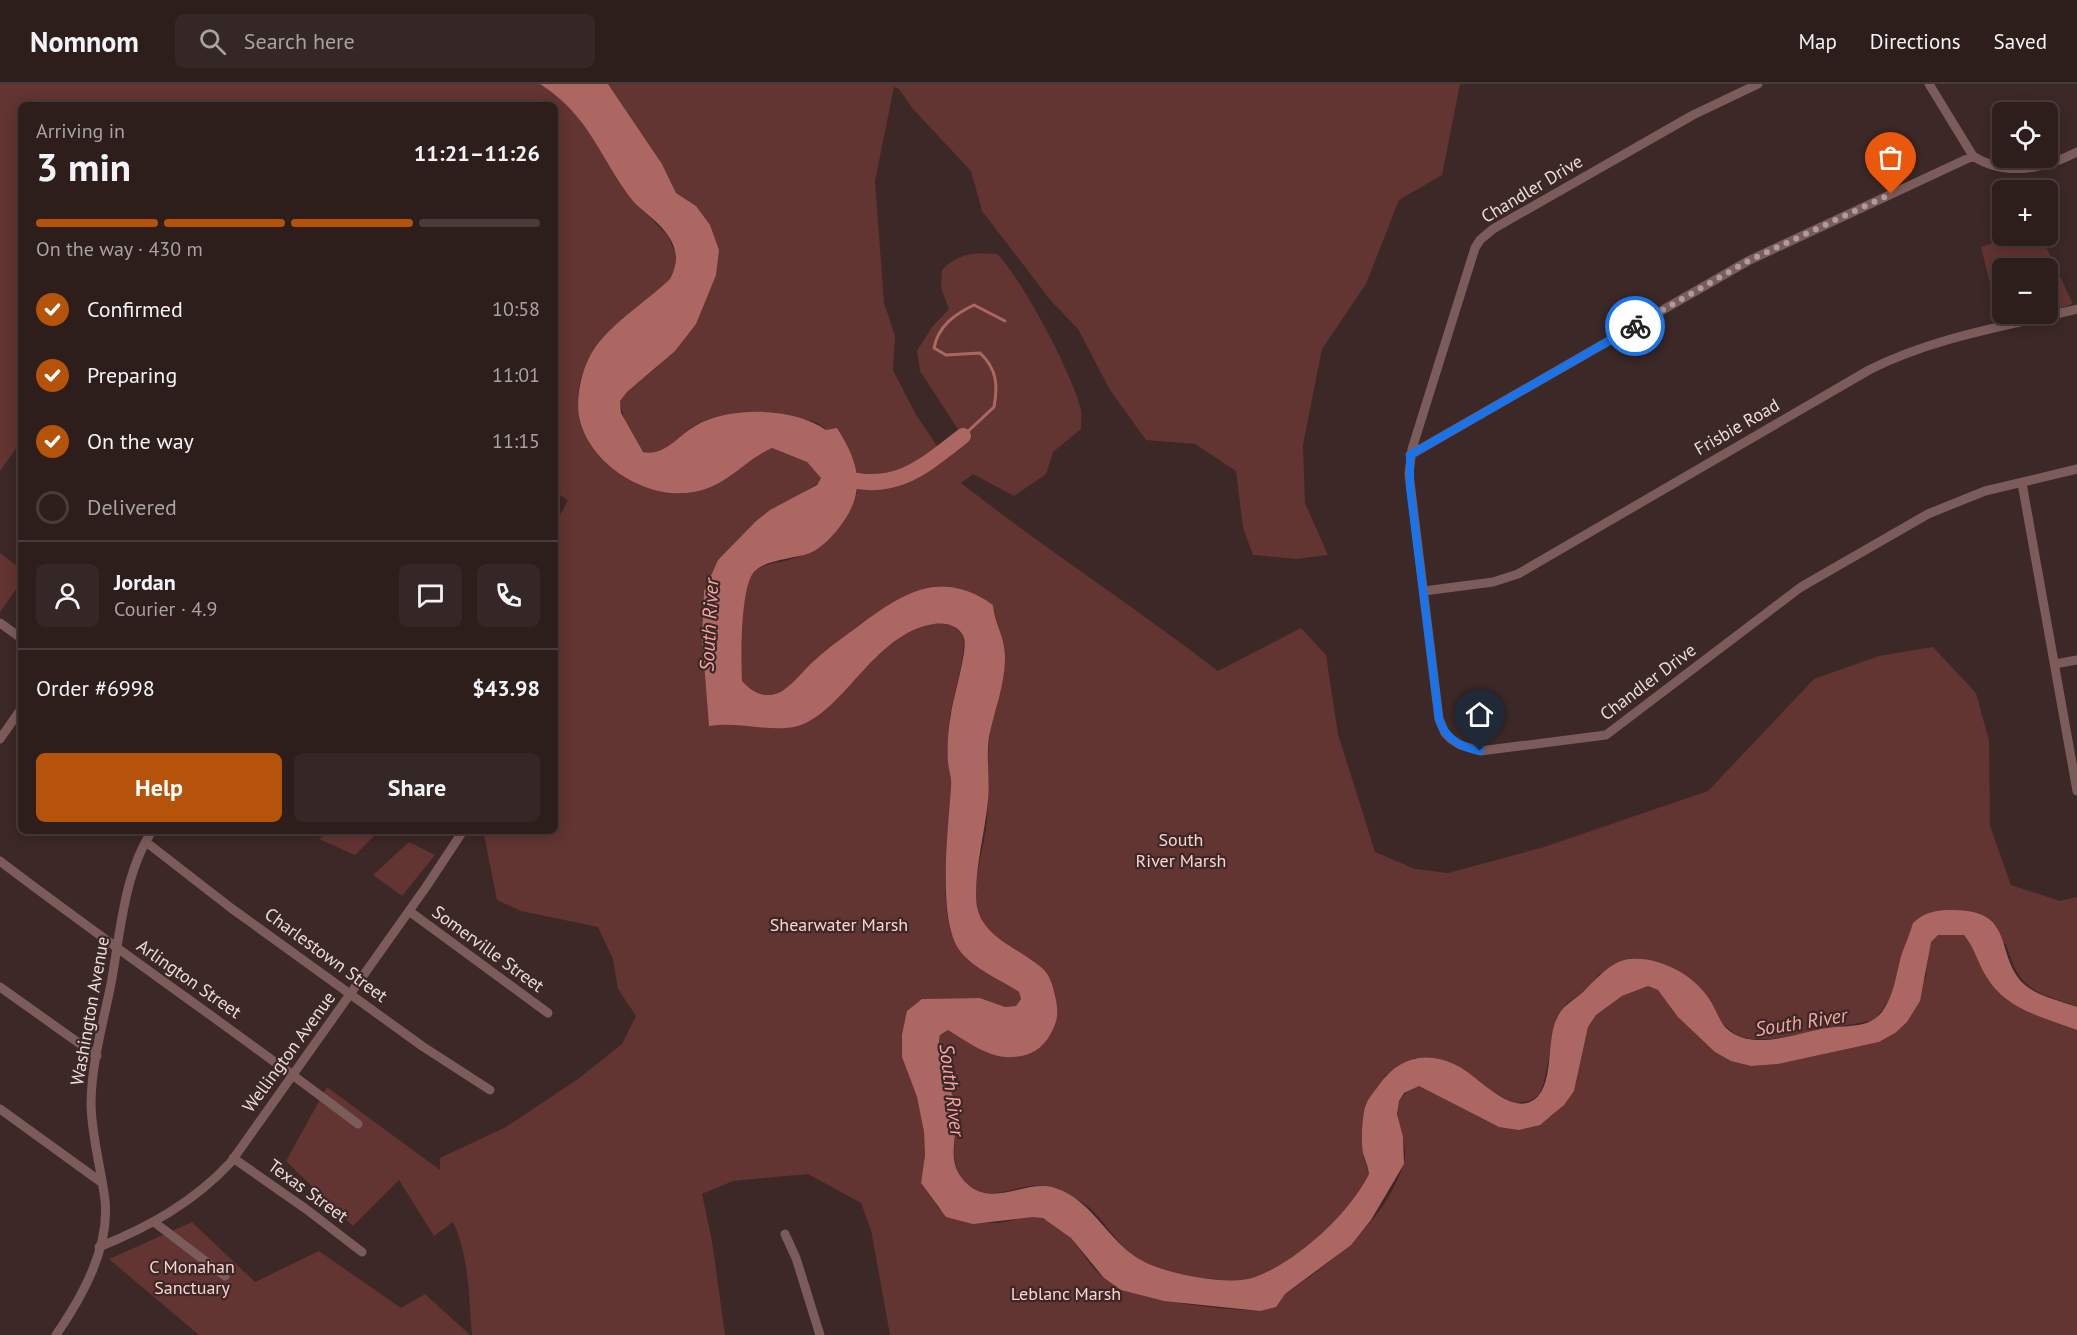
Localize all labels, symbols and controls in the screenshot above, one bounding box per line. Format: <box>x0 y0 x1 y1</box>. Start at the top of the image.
search box <box>175 14 595 68</box>
text: Nomnom <box>30 23 139 60</box>
icon: search <box>196 25 229 58</box>
text: Search here <box>244 27 355 55</box>
text: Map <box>1798 28 1837 55</box>
text: Directions <box>1870 28 1961 55</box>
text: Saved <box>1994 28 2047 55</box>
map controls <box>1992 102 2058 324</box>
button: locate <box>1992 102 2058 168</box>
text: Arriving in <box>36 118 125 144</box>
pin <box>1865 132 1916 194</box>
text: 11:21–11:26 <box>414 139 540 167</box>
text: 3 min <box>36 141 131 192</box>
icon: bag <box>1874 141 1907 174</box>
street label: Chandler Drive <box>1477 149 1587 228</box>
button: + <box>1992 180 2058 246</box>
text: On the way · 430 m <box>36 236 203 262</box>
button: − <box>1992 258 2058 324</box>
icon: check <box>36 293 69 326</box>
text: Confirmed <box>87 295 183 323</box>
text: 10:58 <box>492 296 540 322</box>
courier <box>1605 296 1665 356</box>
icon: bike <box>1619 310 1652 343</box>
icon: check <box>36 359 69 392</box>
text: Preparing <box>87 361 177 389</box>
text: 11:01 <box>492 362 540 388</box>
street label: Frisbie Road <box>1690 393 1783 460</box>
icon: check <box>36 425 69 458</box>
text: On the way <box>87 427 194 455</box>
text: 11:15 <box>492 428 540 454</box>
text: Delivered <box>87 493 177 521</box>
button: person <box>36 564 99 627</box>
button: chat <box>399 564 462 627</box>
button: phone <box>477 564 540 627</box>
text: Jordan <box>114 568 176 596</box>
water label: South River <box>694 576 724 672</box>
text: Courier · 4.9 <box>114 596 217 622</box>
street label: Chandler Drive <box>1595 638 1700 725</box>
text: Order #6998 <box>36 674 155 702</box>
text: $43.98 <box>472 674 540 702</box>
pin <box>1454 689 1505 751</box>
icon: home <box>1463 698 1496 731</box>
button: Help <box>36 753 282 822</box>
button: Share <box>294 753 540 822</box>
park label: South River Marsh <box>1136 828 1226 872</box>
street label: Somerville Street <box>428 900 549 997</box>
street label: Charlestown Street <box>260 902 392 1007</box>
park label: Shearwater Marsh <box>770 913 908 936</box>
street label: Arlington Street <box>133 934 246 1023</box>
street label: Washington Avenue <box>65 935 114 1087</box>
street label: Wellington Avenue <box>237 987 340 1117</box>
water label: South River <box>1753 1002 1850 1042</box>
water label: South River <box>933 1042 971 1139</box>
street label: Texas Street <box>264 1154 353 1227</box>
park label: C Monahan Sanctuary <box>149 1255 235 1299</box>
park label: Leblanc Marsh <box>1011 1282 1121 1305</box>

